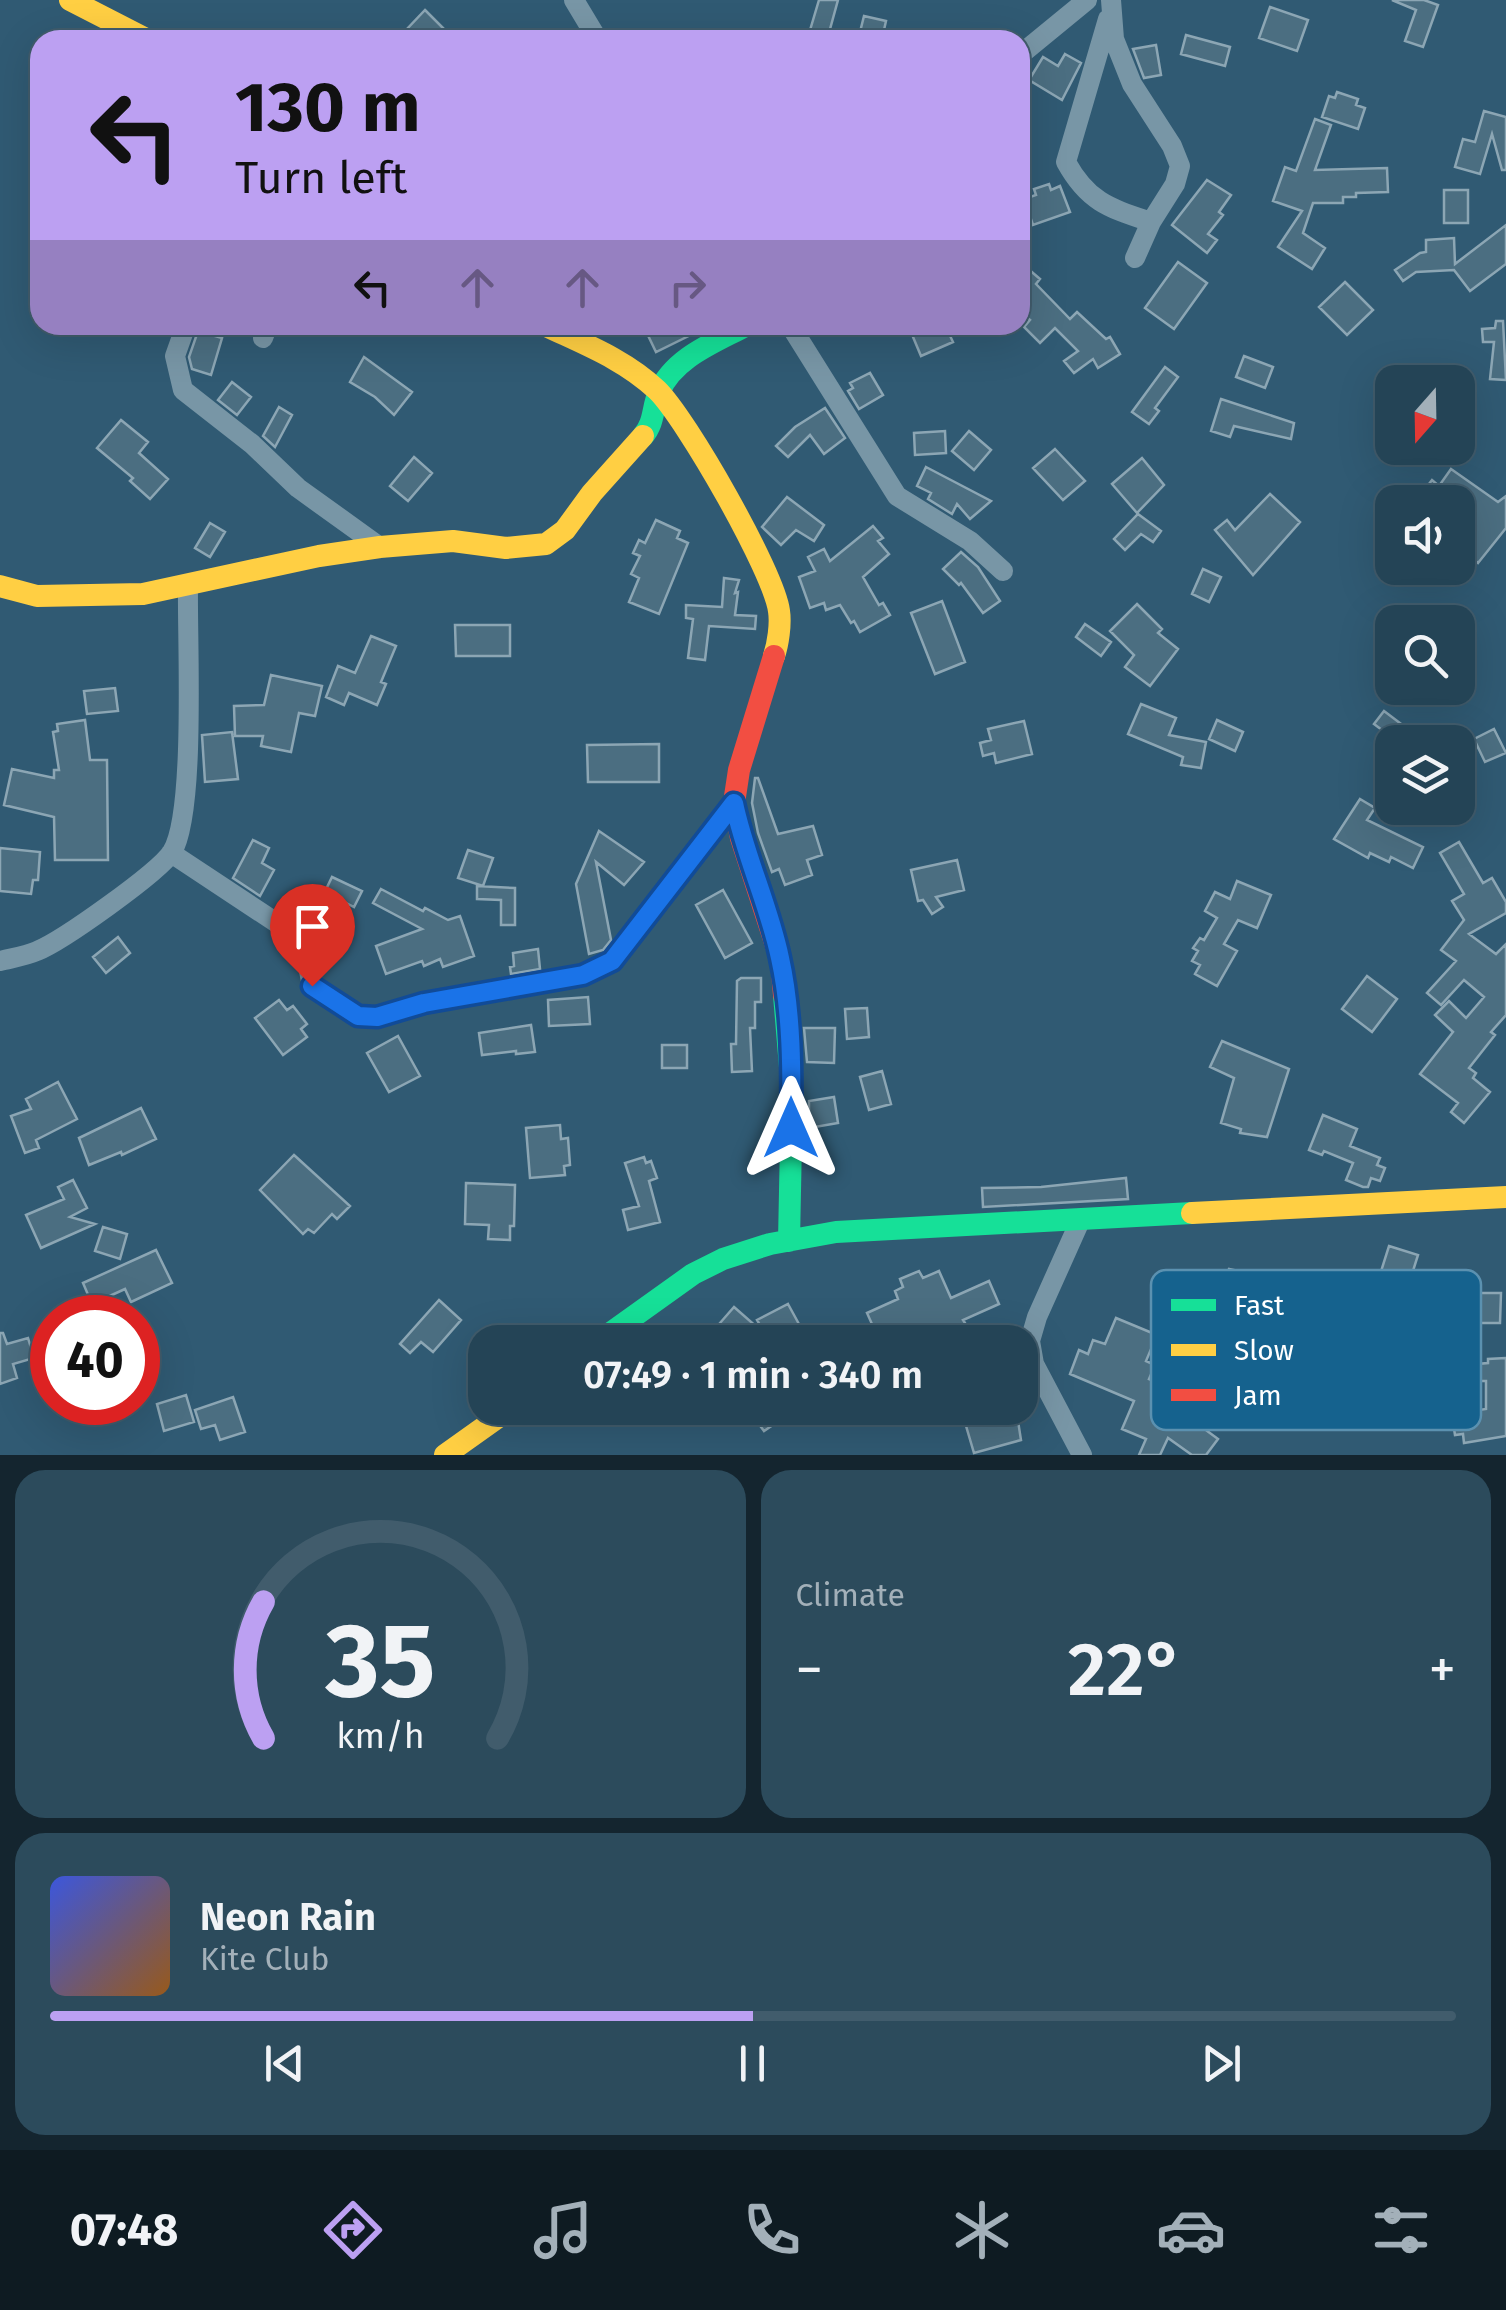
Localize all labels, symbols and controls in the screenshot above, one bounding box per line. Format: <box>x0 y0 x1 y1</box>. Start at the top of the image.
text: 130 m <box>235 66 421 150</box>
icon: left <box>70 70 200 200</box>
text: Turn left <box>235 151 407 205</box>
icon: left <box>345 260 400 315</box>
icon: ahead <box>450 260 505 315</box>
icon: ahead <box>555 260 610 315</box>
icon: right <box>660 260 715 315</box>
north arrow <box>1375 365 1475 465</box>
map controls <box>1375 365 1475 825</box>
button: sound <box>1375 485 1475 585</box>
button: search <box>1375 605 1475 705</box>
button: layers <box>1375 725 1475 825</box>
pin <box>270 884 355 987</box>
icon: arrive <box>285 899 340 954</box>
position arrow <box>739 1076 843 1180</box>
legend <box>1151 1270 1481 1430</box>
text: Fast <box>1234 1289 1285 1322</box>
speed limit sign: 40 <box>30 1295 160 1425</box>
text: Slow <box>1234 1334 1294 1367</box>
text: 07:49 · 1 min · 340 m <box>583 1352 923 1398</box>
text: Jam <box>1234 1379 1282 1412</box>
text: Climate <box>796 1576 905 1614</box>
text: 35 <box>324 1599 435 1724</box>
text: 22° <box>1068 1625 1184 1715</box>
text: − <box>796 1637 823 1703</box>
text: + <box>1429 1637 1456 1703</box>
text: km/h <box>336 1715 424 1757</box>
text: Neon Rain <box>200 1894 376 1940</box>
text: Kite Club <box>200 1940 329 1978</box>
icon: previous <box>257 2036 312 2091</box>
icon: pause <box>725 2036 780 2091</box>
icon: next <box>1194 2036 1249 2091</box>
icon: directions <box>318 2195 388 2265</box>
icon: music <box>528 2195 598 2265</box>
icon: phone <box>737 2195 807 2265</box>
icon: climate <box>947 2195 1017 2265</box>
icon: car <box>1156 2195 1226 2265</box>
icon: filters <box>1366 2195 1436 2265</box>
text: 07:48 <box>70 2203 178 2257</box>

